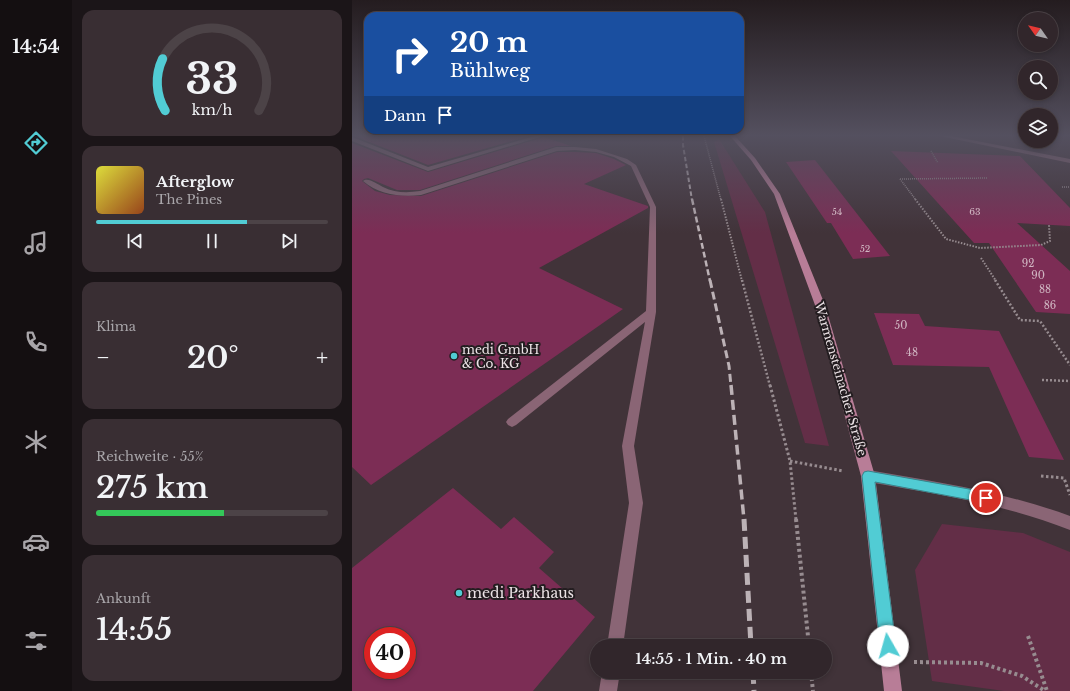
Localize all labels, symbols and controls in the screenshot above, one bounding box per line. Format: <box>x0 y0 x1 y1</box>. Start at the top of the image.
north arrow <box>1018 12 1058 52</box>
map controls <box>1018 12 1058 148</box>
text: 20 m <box>450 25 528 60</box>
icon: right <box>384 28 436 80</box>
text: 14:54 <box>12 36 60 58</box>
text: 33 <box>186 54 238 105</box>
text: Bühlweg <box>450 60 530 82</box>
button: search <box>1018 60 1058 100</box>
text: km/h <box>192 101 232 119</box>
icon: arrive <box>434 104 456 126</box>
text: Dann <box>384 106 426 125</box>
button: layers <box>1018 108 1058 148</box>
icon: directions <box>22 129 50 157</box>
text: Afterglow <box>156 172 234 191</box>
text: The Pines <box>156 191 222 208</box>
house number: 54 <box>832 206 842 217</box>
house number: 63 <box>969 206 981 217</box>
icon: music <box>22 229 50 257</box>
icon: previous <box>124 230 146 252</box>
icon: pause <box>201 230 223 252</box>
icon: next <box>278 230 300 252</box>
house number: 52 <box>860 243 870 254</box>
house number: 92 <box>1022 257 1034 270</box>
house number: 90 <box>1031 269 1045 282</box>
house number: 88 <box>1039 283 1051 296</box>
street label: Warmensteinacher Straße <box>812 299 870 458</box>
house number: 86 <box>1044 299 1056 312</box>
text: Klima <box>96 318 136 335</box>
house number: 50 <box>895 319 907 332</box>
icon: phone <box>22 328 50 356</box>
text: 20° <box>187 339 239 376</box>
place label: medi GmbH & Co. KG <box>462 342 539 371</box>
text: − <box>96 344 110 371</box>
text: + <box>316 344 328 371</box>
house number: 48 <box>906 346 918 359</box>
marker: medi GmbH & Co. KG <box>449 351 459 361</box>
icon: climate <box>22 428 50 456</box>
text: Reichweite · 55% <box>96 448 203 465</box>
text: 275 km <box>96 469 208 506</box>
pin <box>969 481 1003 515</box>
icon: arrive <box>975 487 997 509</box>
icon: car <box>22 528 50 556</box>
place label: medi Parkhaus <box>467 584 574 602</box>
marker: medi Parkhaus <box>454 588 464 598</box>
text: Ankunft <box>96 590 151 607</box>
text: 14:55 <box>96 611 172 648</box>
position arrow <box>867 625 909 667</box>
icon: filters <box>22 627 50 655</box>
speed limit sign: 40 <box>364 627 416 679</box>
text: 14:55 · 1 Min. · 40 m <box>635 649 787 668</box>

